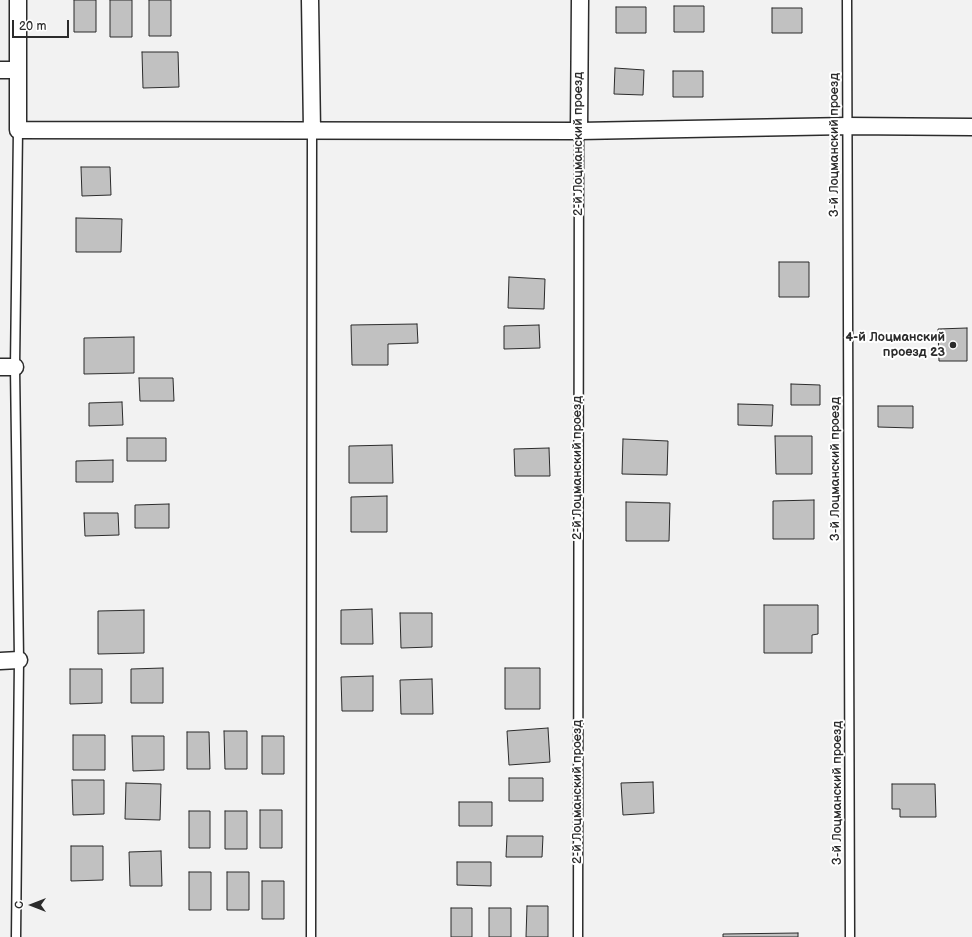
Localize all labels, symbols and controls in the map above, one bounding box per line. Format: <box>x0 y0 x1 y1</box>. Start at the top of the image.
scale bar <box>14 12 71 38</box>
text: 20 m <box>19 19 46 34</box>
street label: 2-й Лоцманский проезд <box>571 72 587 216</box>
street label: 3-й Лоцманский проезд <box>827 73 843 217</box>
place label: 4-й Лоцманский проезд 23 <box>845 330 945 361</box>
marker: 4-й Лоцманский проезд 23 <box>948 340 958 350</box>
street label: 2-й Лоцманский проезд <box>570 396 586 540</box>
street label: 3-й Лоцманский проезд <box>828 397 844 541</box>
street label: 2-й Лоцманский проезд <box>570 720 586 864</box>
street label: 3-й Лоцманский проезд <box>830 721 846 865</box>
north arrow <box>12 885 52 925</box>
text: С <box>13 901 26 909</box>

